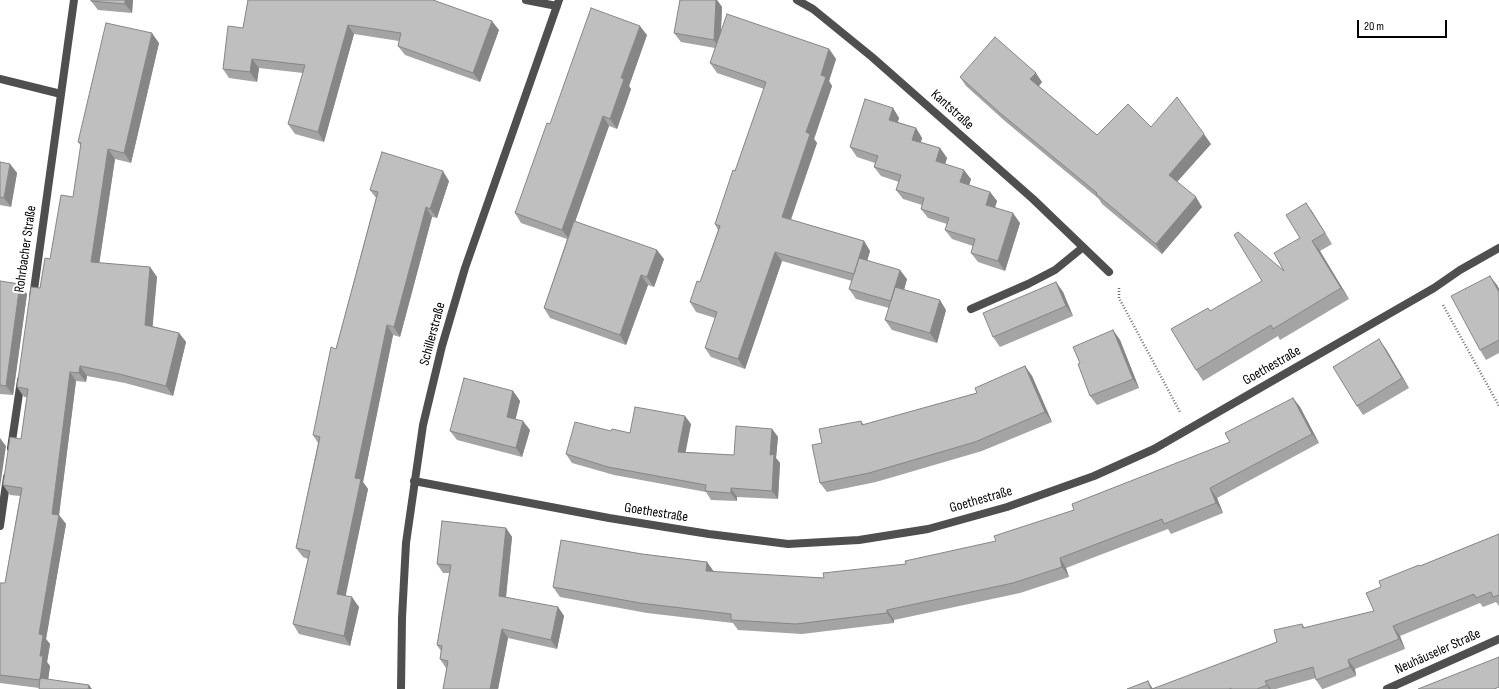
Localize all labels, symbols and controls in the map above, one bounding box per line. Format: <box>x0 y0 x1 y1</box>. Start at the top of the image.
scale bar <box>1359 12 1449 38</box>
text: 20 m <box>1364 19 1384 34</box>
street label: Kantstraße <box>927 86 977 134</box>
street label: Rohrbacher Straße <box>12 204 40 294</box>
street label: Schillerstraße <box>416 301 450 367</box>
street label: Goethestraße <box>1240 343 1304 389</box>
street label: Goethestraße <box>948 483 1014 517</box>
street label: Goethestraße <box>623 500 689 526</box>
street label: Neuhäuseler Straße <box>1393 626 1483 678</box>

